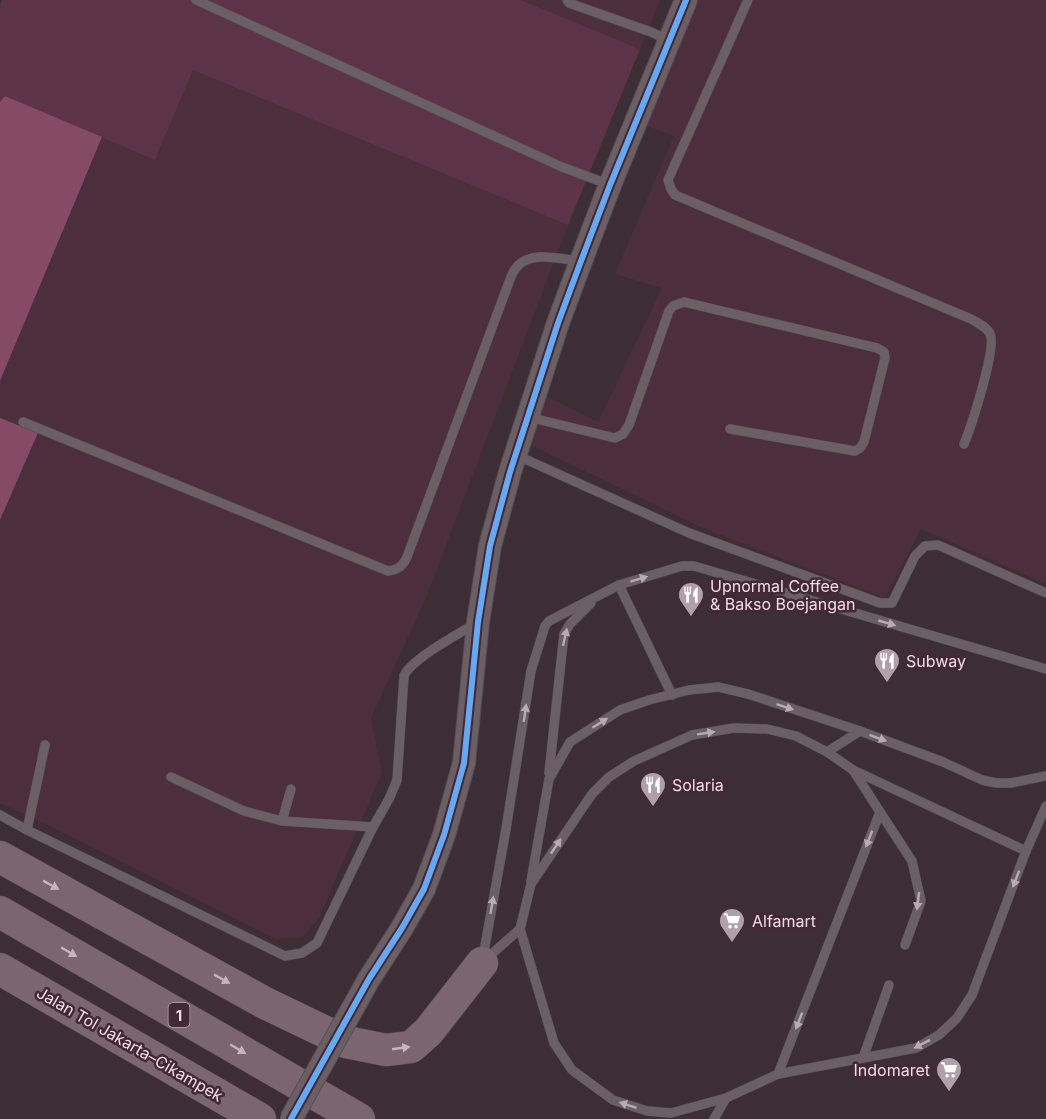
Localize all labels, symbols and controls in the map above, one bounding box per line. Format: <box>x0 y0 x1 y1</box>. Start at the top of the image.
one-way arrow <box>630 574 648 583</box>
place label: Upnormal Coffee & Bakso Boejangan <box>710 576 856 614</box>
restaurant icon: Upnormal Coffee & Bakso Boejangan <box>676 580 706 618</box>
one-way arrow <box>878 619 896 628</box>
one-way arrow <box>561 627 570 646</box>
restaurant icon: Subway <box>872 646 902 684</box>
place label: Subway <box>906 651 966 671</box>
one-way arrow <box>776 702 794 712</box>
one-way arrow <box>520 703 529 722</box>
one-way arrow <box>592 718 608 729</box>
one-way arrow <box>697 728 716 737</box>
one-way arrow <box>869 734 887 744</box>
restaurant icon: Solaria <box>638 770 668 808</box>
place label: Solaria <box>672 775 724 795</box>
one-way arrow <box>864 831 874 849</box>
one-way arrow <box>550 839 562 855</box>
one-way arrow <box>1010 870 1020 888</box>
one-way arrow <box>43 880 60 890</box>
one-way arrow <box>914 892 923 911</box>
one-way arrow <box>488 895 497 914</box>
supermarket icon: Alfamart <box>717 906 747 944</box>
place label: Alfamart <box>752 911 816 931</box>
one-way arrow <box>61 946 77 957</box>
one-way arrow <box>214 974 231 984</box>
street label: Jalan Tol Jakarta–Cikampek <box>33 982 227 1106</box>
road number: 1 <box>168 1003 190 1027</box>
one-way arrow <box>794 1012 803 1030</box>
one-way arrow <box>913 1039 930 1049</box>
one-way arrow <box>392 1043 411 1052</box>
one-way arrow <box>230 1044 247 1054</box>
supermarket icon: Indomaret <box>934 1055 964 1093</box>
place label: Indomaret <box>854 1060 930 1080</box>
one-way arrow <box>619 1100 637 1109</box>

